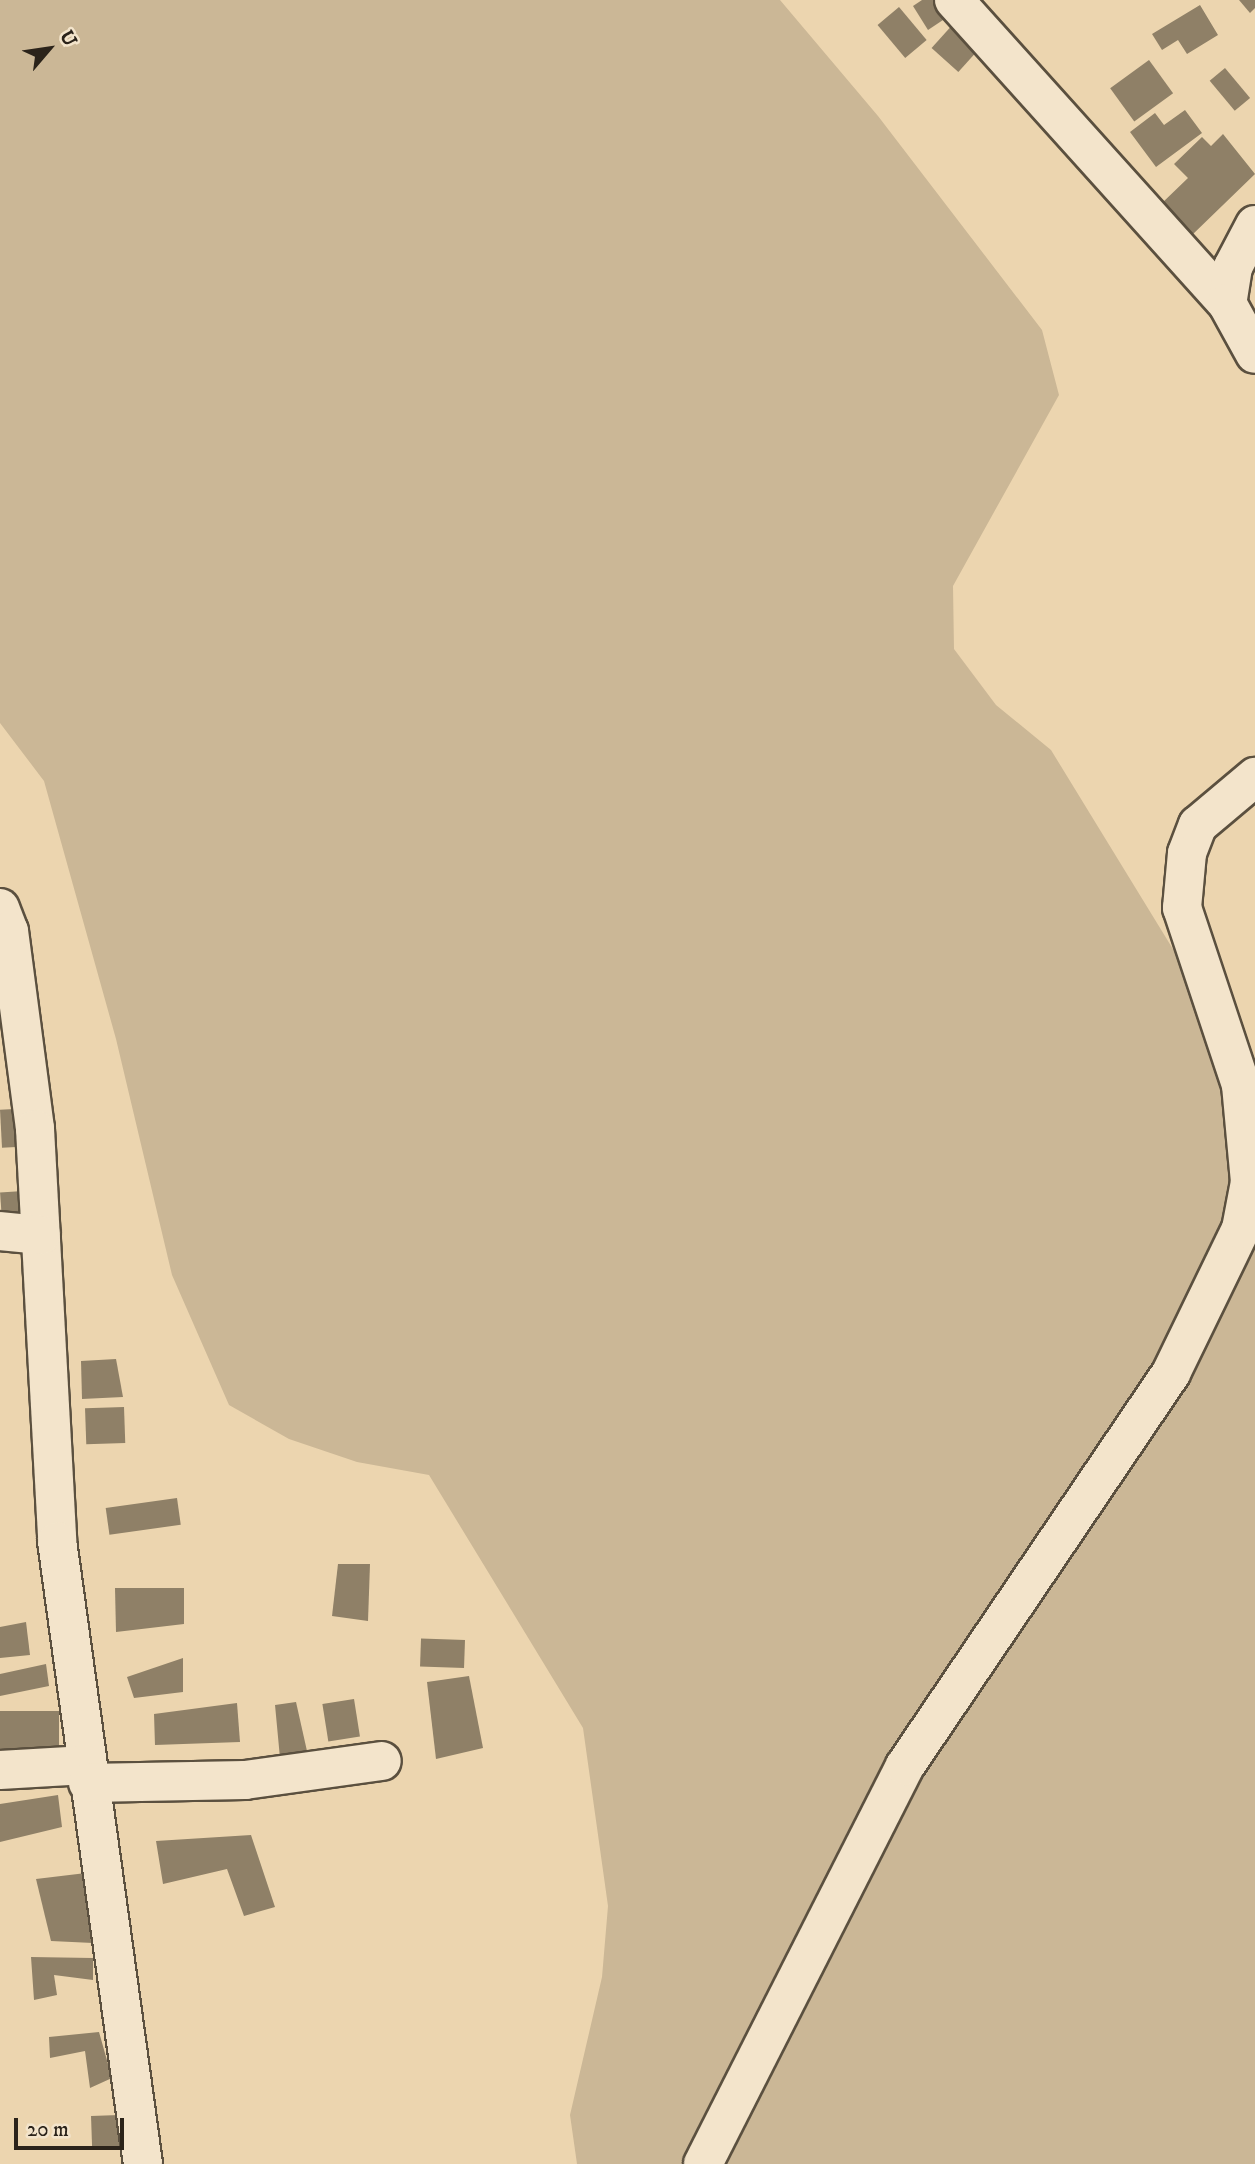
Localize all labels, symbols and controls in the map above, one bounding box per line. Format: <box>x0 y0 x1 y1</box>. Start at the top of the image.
north arrow <box>14 14 84 84</box>
text: U <box>54 27 81 51</box>
scale bar <box>18 2104 128 2148</box>
text: 20 m <box>27 2117 69 2143</box>

